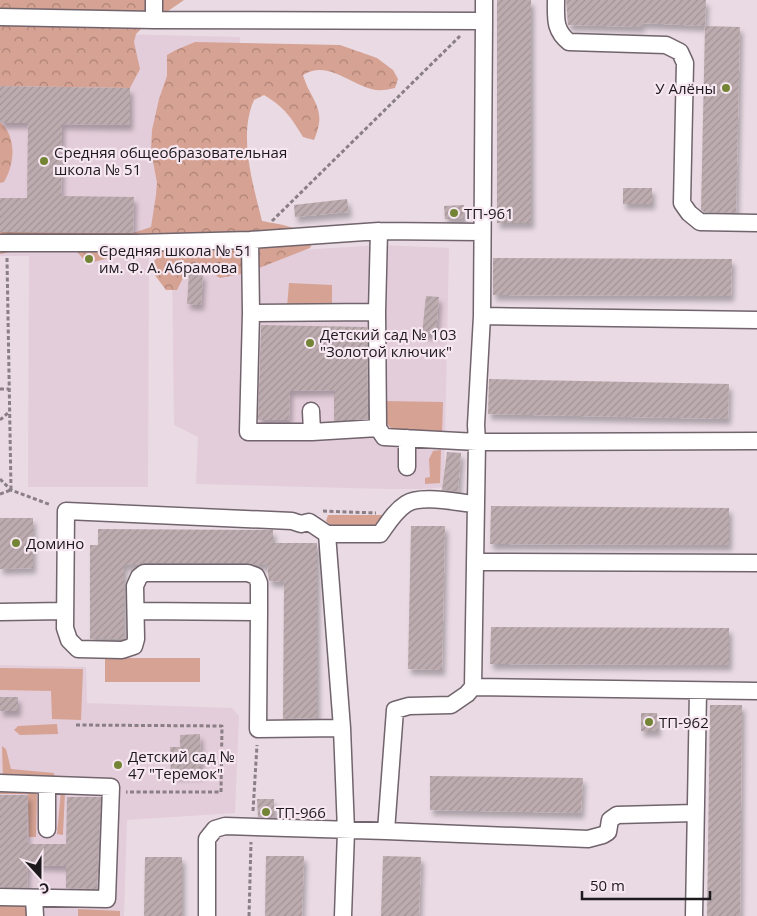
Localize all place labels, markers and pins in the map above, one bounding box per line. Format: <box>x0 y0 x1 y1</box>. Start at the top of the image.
place label: У Алёны <box>655 78 716 98</box>
marker: У Алёны <box>720 82 732 94</box>
place label: Средняя общеобразовательная школа № 51 <box>54 142 287 179</box>
marker: Средняя общеобразовательная школа № 51 <box>38 155 50 167</box>
place label: ТП-961 <box>464 203 514 223</box>
marker: ТП-961 <box>448 207 460 219</box>
place label: Средняя школа № 51 им. Ф. А. Абрамова <box>99 240 252 277</box>
marker: Средняя школа № 51 им. Ф. А. Абрамова <box>83 253 95 265</box>
place label: Детский сад № 103 "Золотой ключик" <box>320 324 457 361</box>
marker: Детский сад № 103 "Золотой ключик" <box>304 337 316 349</box>
place label: Домино <box>26 533 84 553</box>
marker: Домино <box>10 537 22 549</box>
place label: ТП-962 <box>659 712 709 732</box>
marker: ТП-962 <box>643 716 655 728</box>
place label: Детский сад № 47 "Теремок" <box>128 746 235 783</box>
marker: Детский сад № 47 "Теремок" <box>112 759 124 771</box>
place label: ТП-966 <box>276 802 326 822</box>
marker: ТП-966 <box>260 806 272 818</box>

